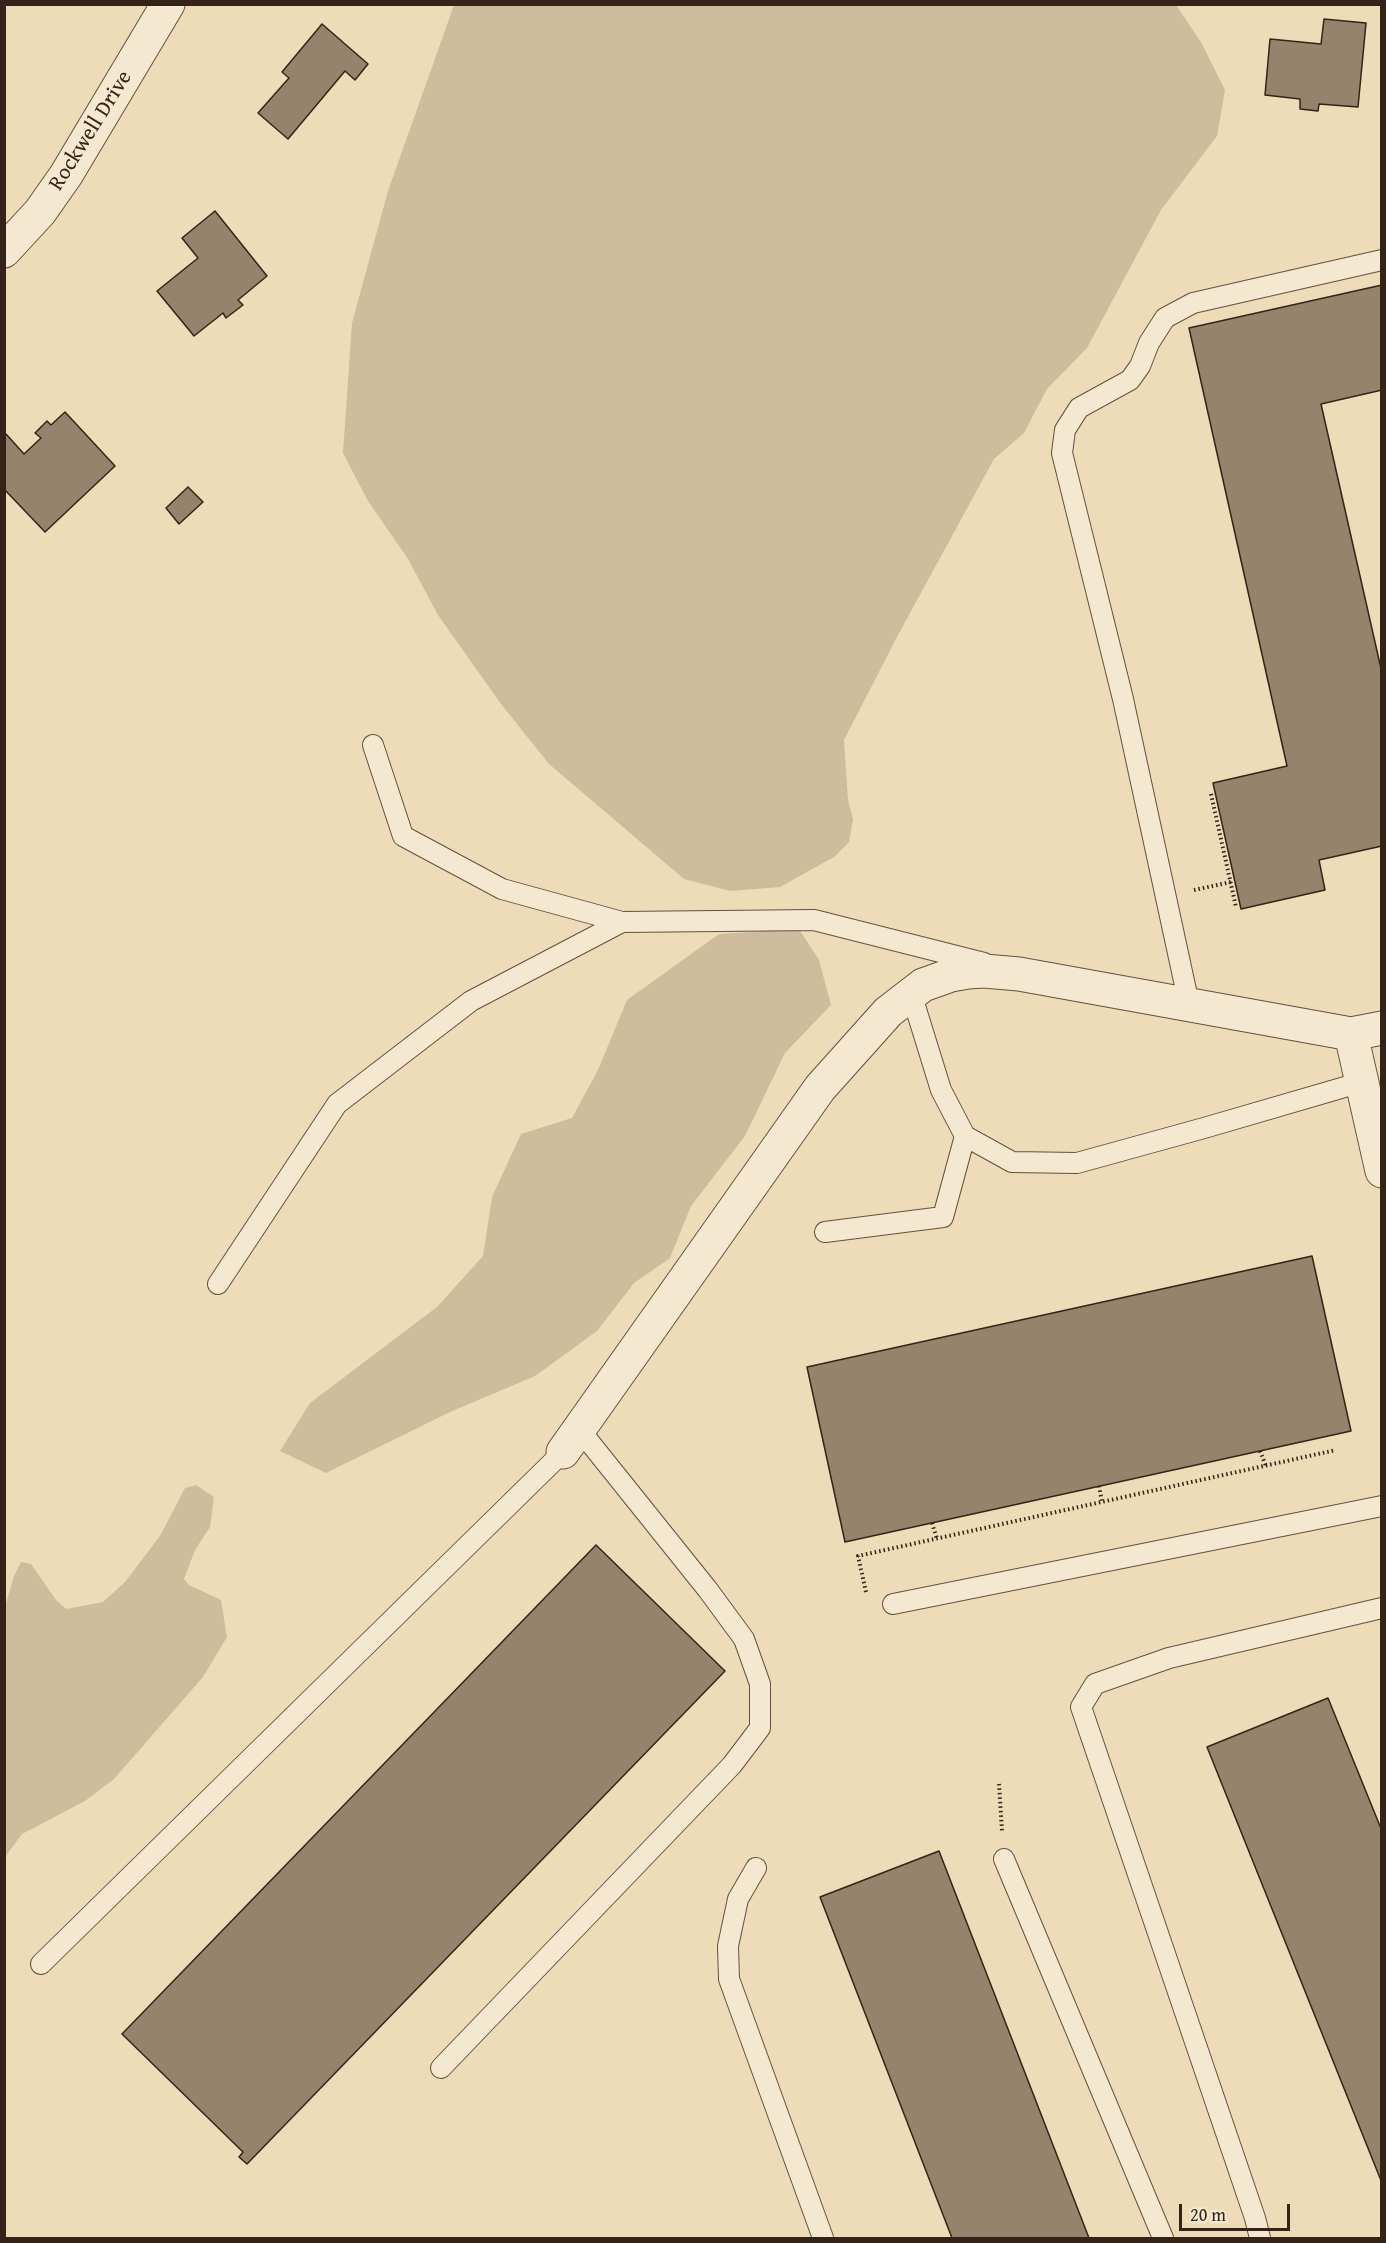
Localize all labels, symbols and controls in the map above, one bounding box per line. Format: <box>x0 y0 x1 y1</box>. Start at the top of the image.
street label: Rockwell Drive <box>44 66 138 196</box>
scale bar <box>1182 2192 1293 2230</box>
text: 20 m <box>1190 2201 1226 2228</box>

